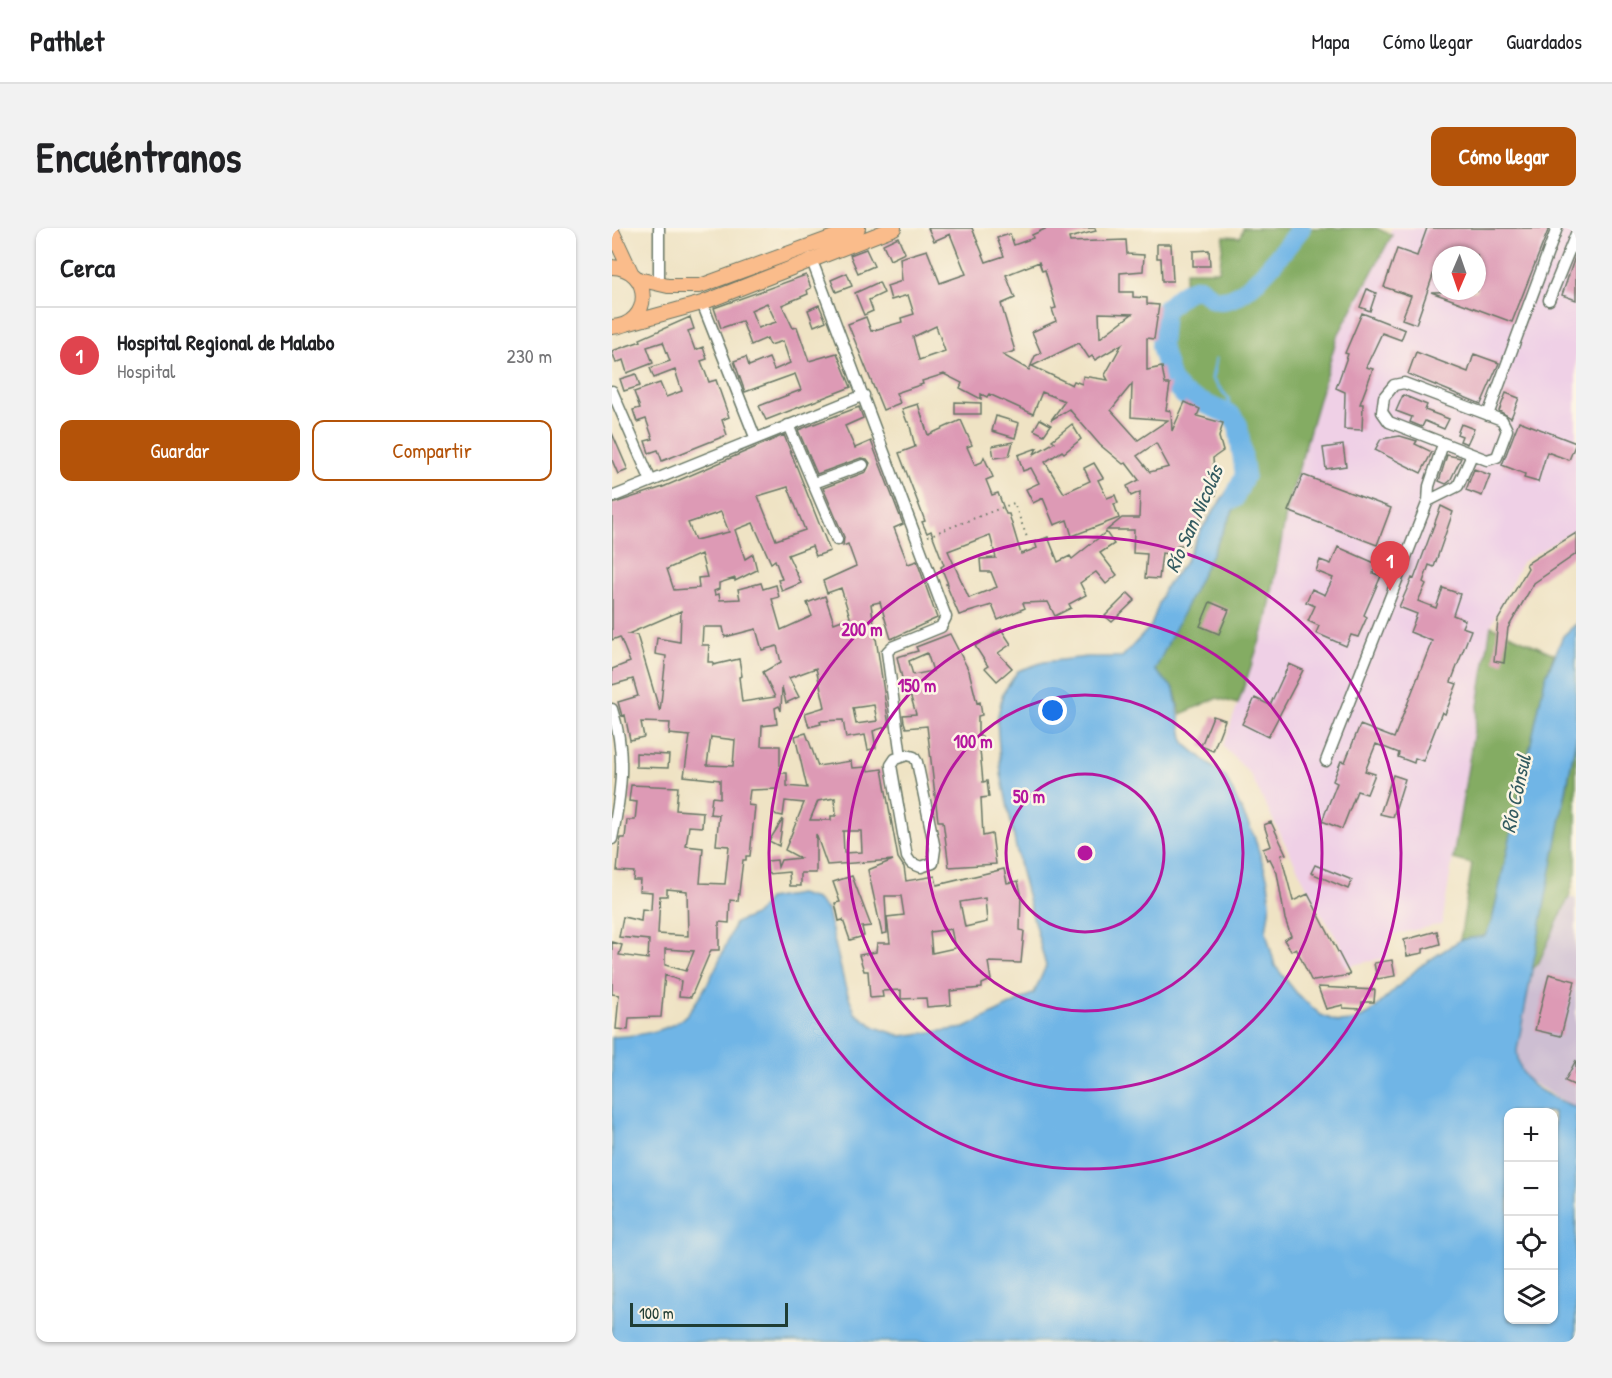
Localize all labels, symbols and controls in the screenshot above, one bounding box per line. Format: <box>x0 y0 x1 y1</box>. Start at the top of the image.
text: Pathlet <box>30 22 104 60</box>
text: Mapa <box>1311 27 1349 56</box>
text: Cómo llegar <box>1382 27 1473 56</box>
text: Guardados <box>1506 27 1582 56</box>
button: Cómo llegar <box>1431 127 1576 186</box>
text: Encuéntranos <box>36 128 242 185</box>
north arrow <box>1432 246 1486 300</box>
text: Cerca <box>60 250 115 285</box>
text: Hospital Regional de Malabo <box>117 327 334 357</box>
text: 1 <box>76 342 83 369</box>
text: 230 m <box>507 342 552 369</box>
text: Hospital <box>117 357 175 384</box>
button: Guardar <box>60 420 300 481</box>
button: Compartir <box>312 420 552 481</box>
water label: Río San Nicolás <box>1157 459 1231 577</box>
pin: 1 <box>1370 542 1410 591</box>
text: 200 m <box>842 617 882 642</box>
text: 150 m <box>898 673 936 698</box>
your location <box>1038 696 1067 725</box>
text: 100 m <box>953 729 993 754</box>
water label: Río Cónsul <box>1493 751 1538 836</box>
text: 50 m <box>1013 784 1045 809</box>
centre of rings <box>1075 843 1095 863</box>
map controls <box>1504 1108 1558 1324</box>
button: + <box>1504 1108 1558 1162</box>
button: − <box>1504 1162 1558 1216</box>
button: locate <box>1504 1216 1558 1270</box>
button: layers <box>1504 1270 1558 1324</box>
scale bar <box>630 1300 788 1328</box>
text: 100 m <box>639 1302 674 1324</box>

